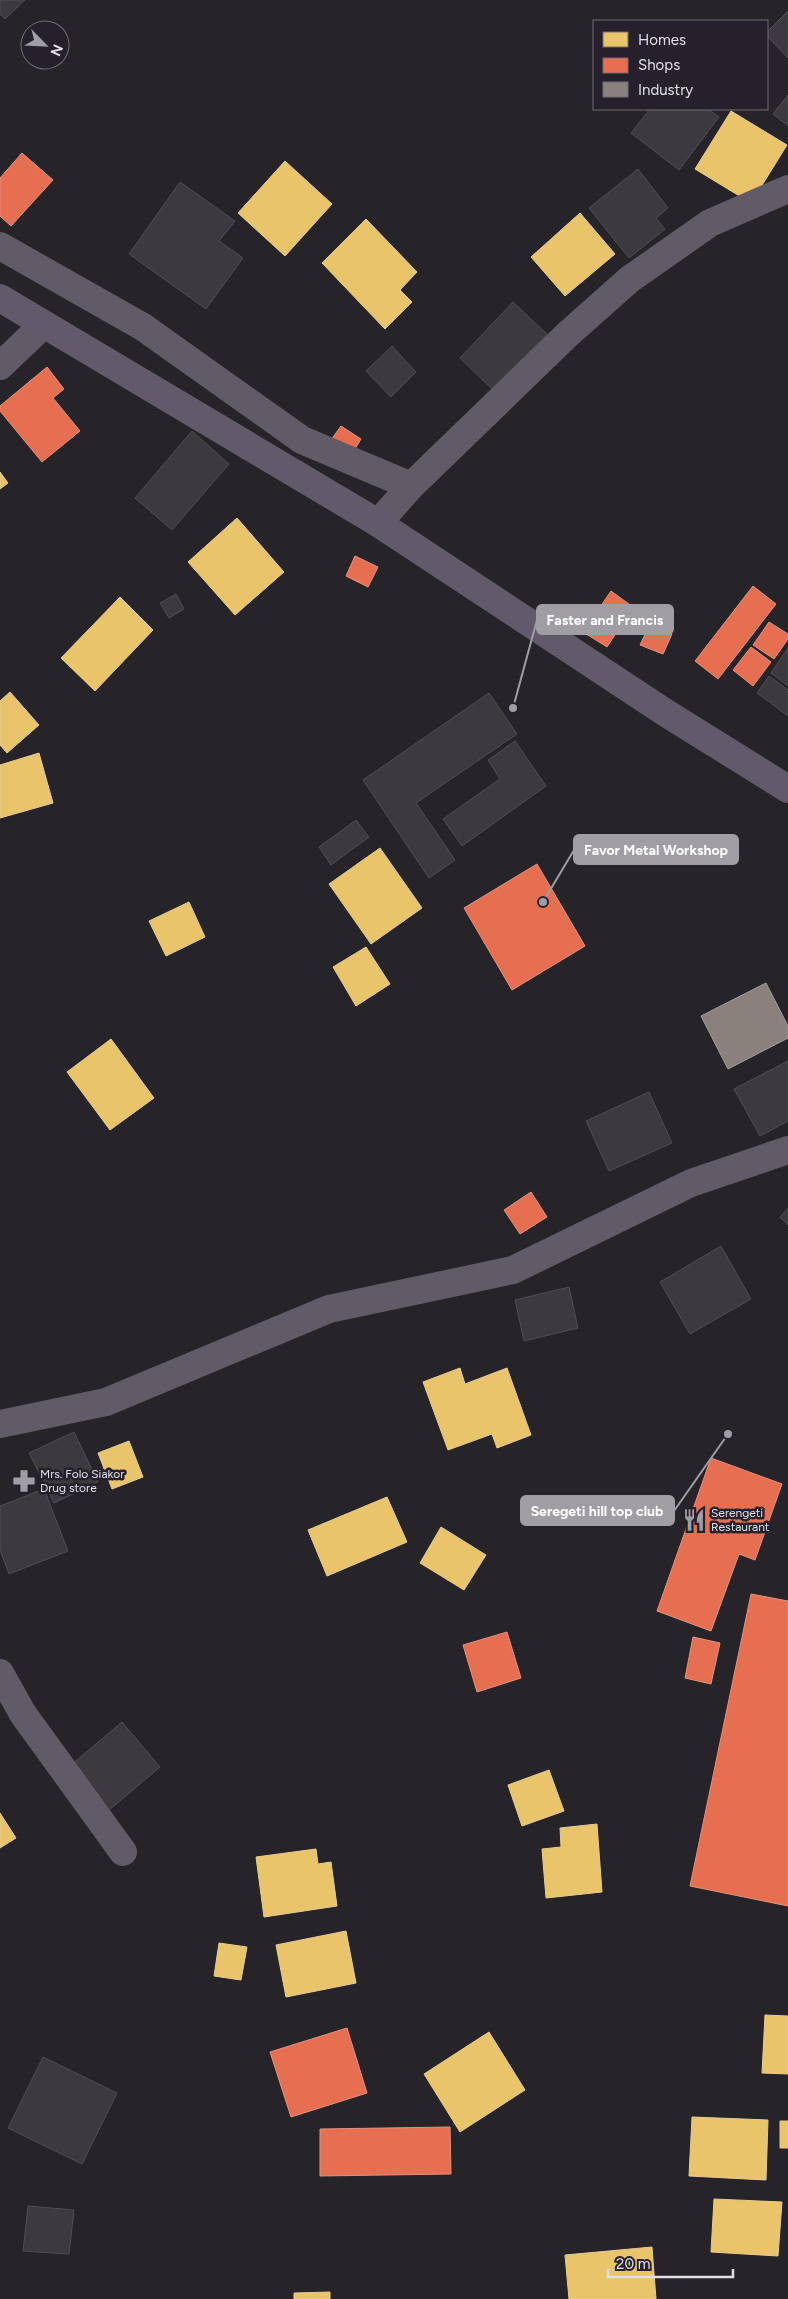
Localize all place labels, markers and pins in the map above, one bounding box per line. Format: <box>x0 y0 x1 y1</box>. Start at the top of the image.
callout: Faster and Francis <box>537 605 673 634</box>
callout: Favor Metal Workshop <box>574 835 738 864</box>
place label: Mrs. Folo Siakor Drug store <box>40 1467 124 1495</box>
pharmacy icon: Mrs. Folo Siakor Drug store <box>11 1468 37 1494</box>
callout: Seregeti hill top club <box>521 1496 674 1525</box>
place label: Serengeti Restaurant <box>711 1506 770 1534</box>
restaurant icon: Serengeti Restaurant <box>681 1507 707 1533</box>

